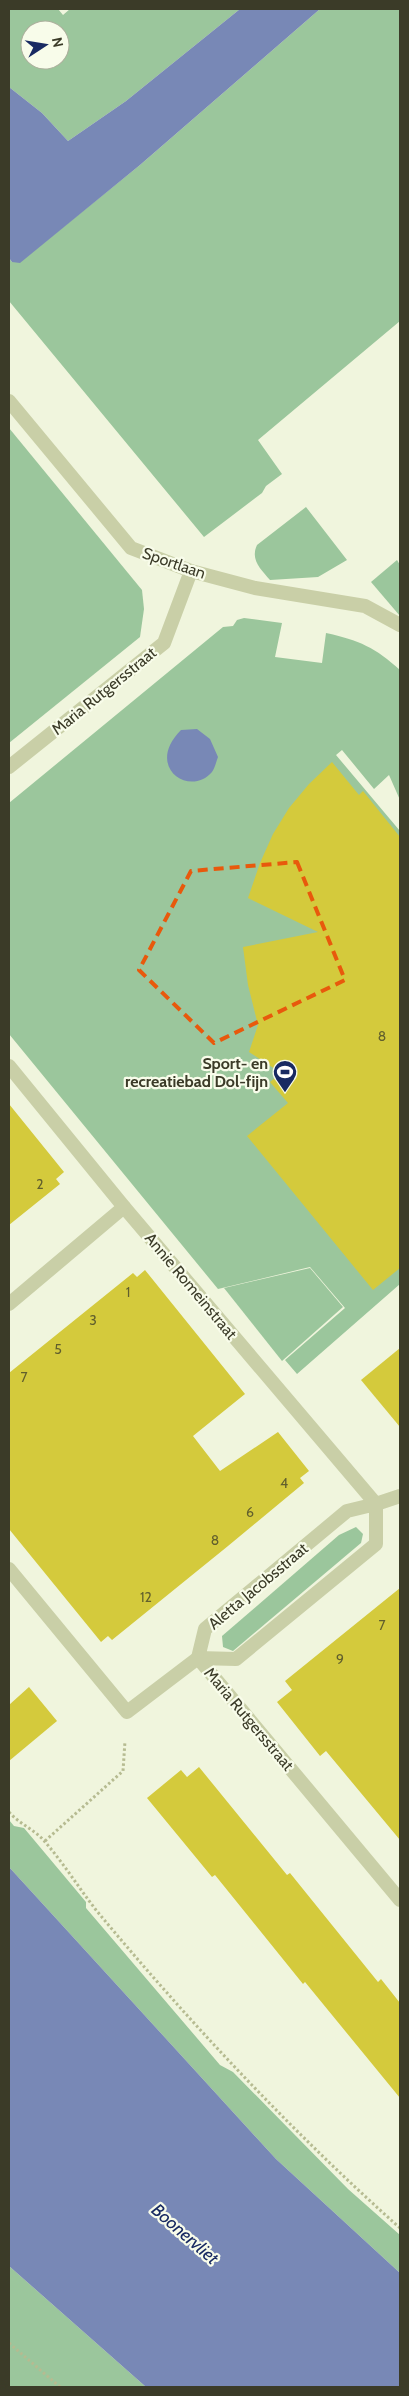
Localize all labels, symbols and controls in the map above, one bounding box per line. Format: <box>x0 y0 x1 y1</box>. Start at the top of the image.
north arrow <box>20 20 70 70</box>
text: N <box>48 36 68 49</box>
street label: Sportlaan <box>140 543 208 583</box>
street label: Maria Rutgersstraat <box>48 643 161 739</box>
house number: 8 <box>378 1027 386 1045</box>
place label: Sport- en recreatiebad Dol-fijn <box>125 1054 268 1091</box>
sports icon: Sport- en recreatiebad Dol-fijn <box>272 1059 298 1093</box>
house number: 2 <box>36 1175 44 1193</box>
street label: Annie Romeinstraat <box>141 1229 241 1344</box>
house number: 1 <box>126 1283 130 1301</box>
house number: 3 <box>89 1311 97 1329</box>
house number: 5 <box>54 1340 62 1358</box>
house number: 7 <box>20 1368 28 1386</box>
house number: 4 <box>280 1474 288 1492</box>
house number: 6 <box>246 1503 254 1521</box>
house number: 8 <box>211 1531 219 1549</box>
street label: Aletta Jacobsstraat <box>204 1538 312 1633</box>
house number: 12 <box>140 1588 152 1606</box>
house number: 7 <box>378 1616 386 1634</box>
house number: 9 <box>336 1650 344 1668</box>
street label: Maria Rutgersstraat <box>200 1664 298 1775</box>
water label: Boonervliet <box>147 2199 223 2269</box>

